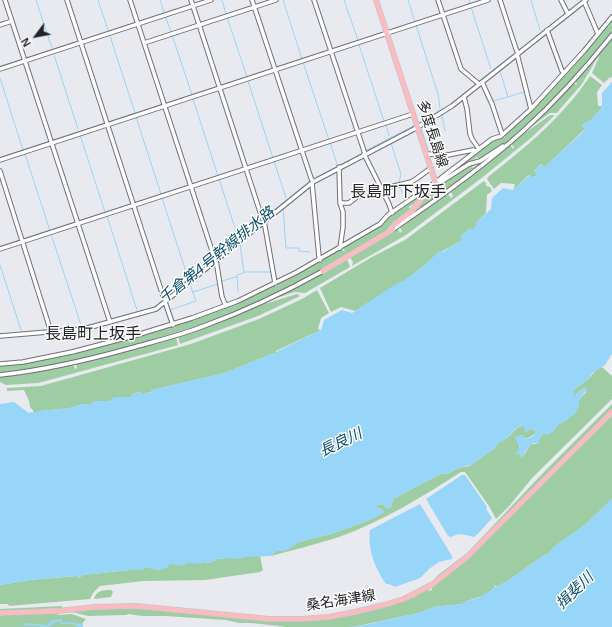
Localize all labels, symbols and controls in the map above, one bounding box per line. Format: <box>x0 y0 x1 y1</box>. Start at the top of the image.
north arrow <box>16 16 56 56</box>
text: N <box>19 36 33 49</box>
street label: 多度長島線 <box>413 98 451 170</box>
district label: 長島町下坂手 <box>350 183 446 203</box>
water label: 千倉第4号幹線排水路 <box>156 204 278 308</box>
district label: 長島町上坂手 <box>45 325 141 345</box>
water label: 長良川 <box>317 425 365 461</box>
water label: 揖斐川 <box>553 569 597 613</box>
street label: 桑名海津線 <box>305 587 377 615</box>

